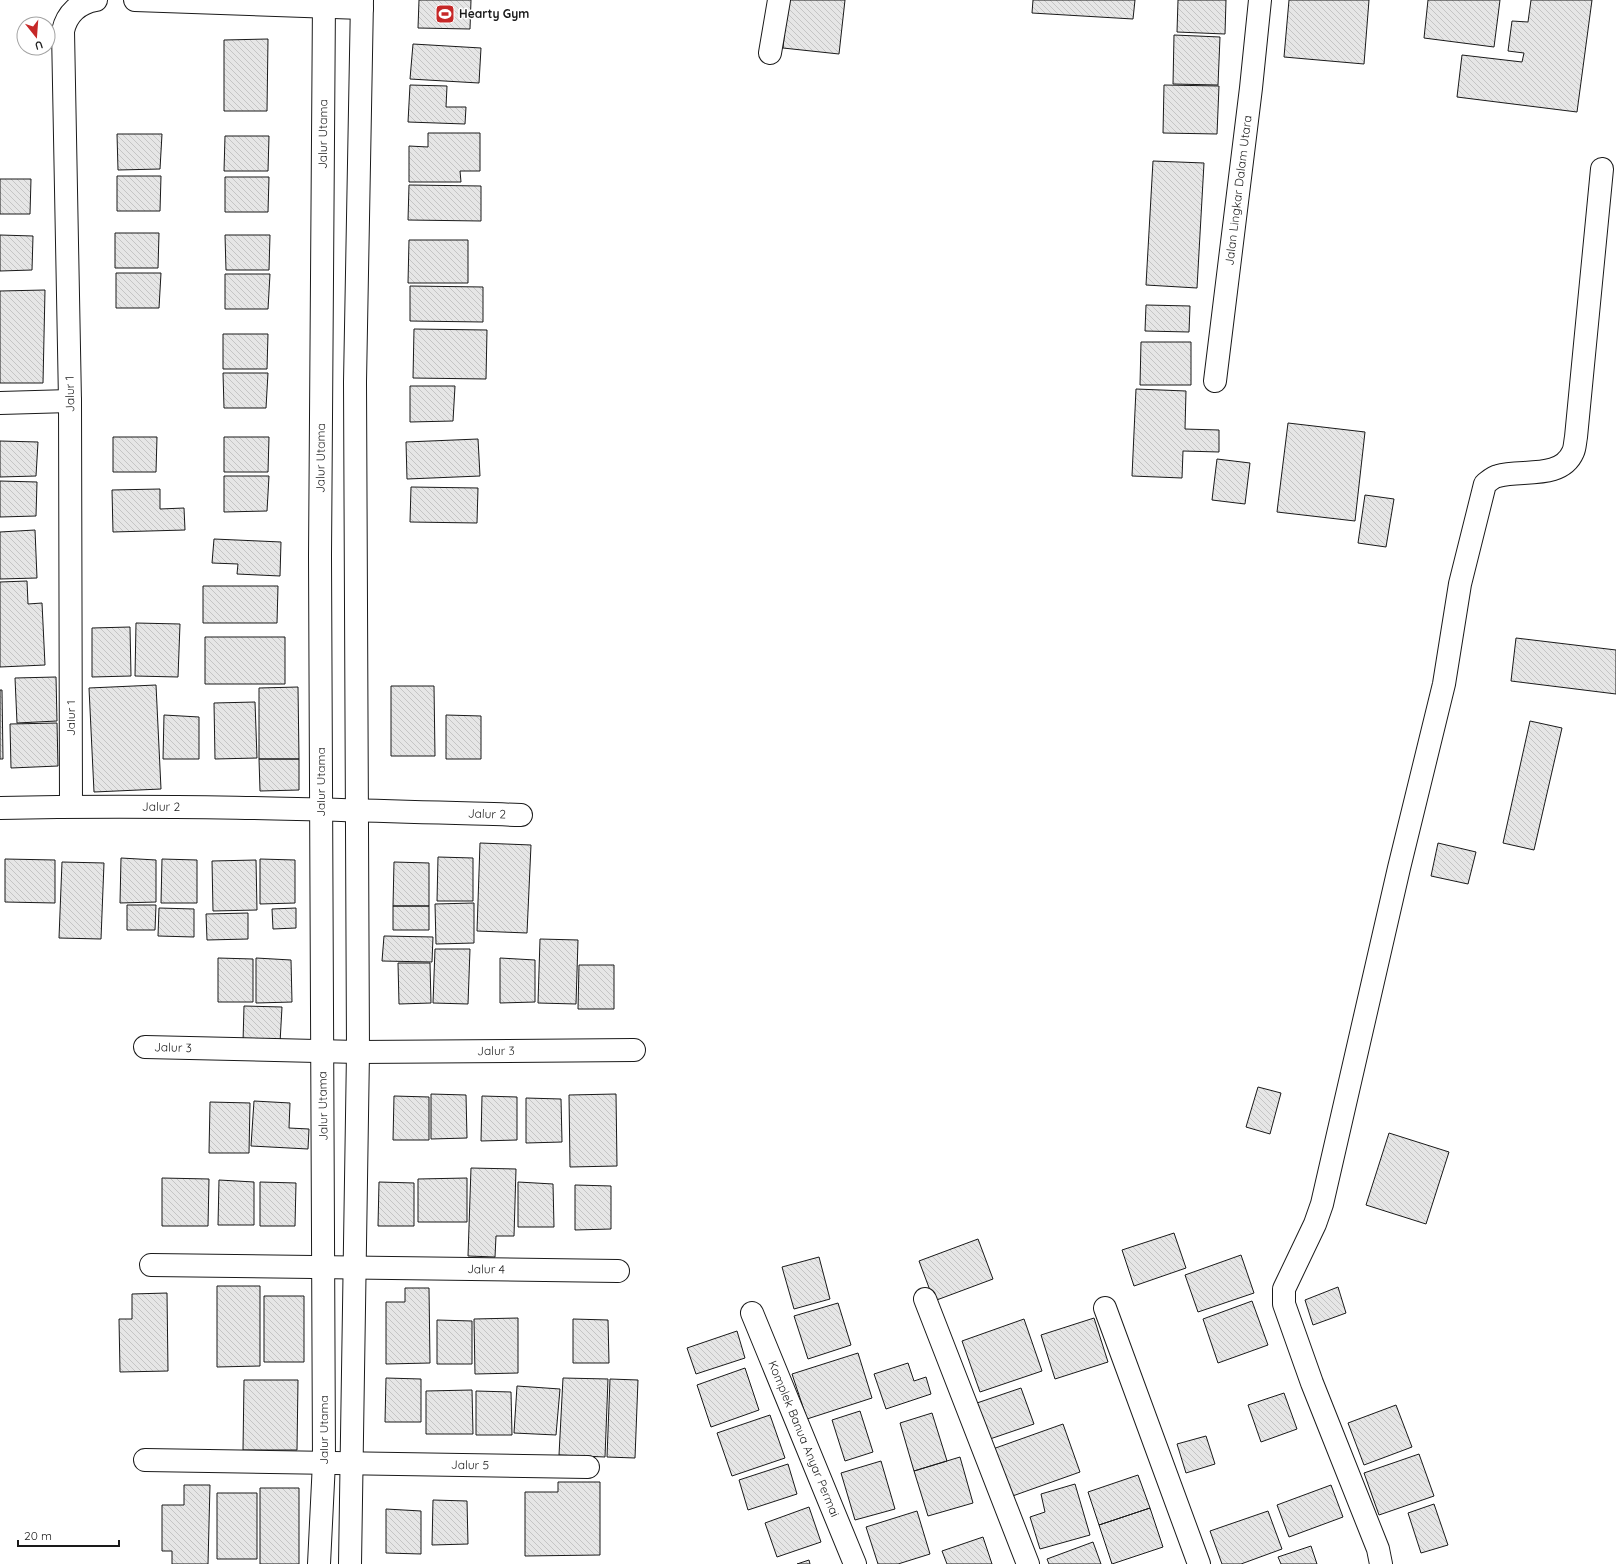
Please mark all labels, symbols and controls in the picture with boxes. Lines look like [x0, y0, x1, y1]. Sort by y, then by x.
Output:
sports icon: Hearty Gym [434, 3, 456, 25]
place label: Hearty Gym [459, 6, 529, 21]
north arrow [16, 16, 56, 56]
text: U [33, 38, 45, 53]
street label: Jalur Utama [315, 99, 330, 169]
street label: Jalan Lingkar Dalam Utara [1221, 114, 1255, 266]
street label: Jalur 1 [62, 376, 77, 412]
street label: Jalur Utama [312, 423, 328, 493]
street label: Jalur 1 [63, 700, 78, 736]
street label: Jalur Utama [313, 747, 328, 817]
street label: Jalur 2 [142, 799, 180, 814]
street label: Jalur 2 [468, 805, 507, 822]
street label: Jalur 3 [154, 1039, 192, 1055]
street label: Jalur 3 [477, 1043, 515, 1058]
street label: Jalur Utama [314, 1071, 331, 1141]
street label: Jalur 4 [467, 1261, 505, 1277]
street label: Komplek Banua Anyar Permai [765, 1358, 843, 1519]
street label: Jalur Utama [316, 1395, 331, 1465]
street label: Jalur 5 [451, 1457, 489, 1472]
scale bar [18, 1522, 119, 1548]
text: 20 m [24, 1528, 52, 1543]

